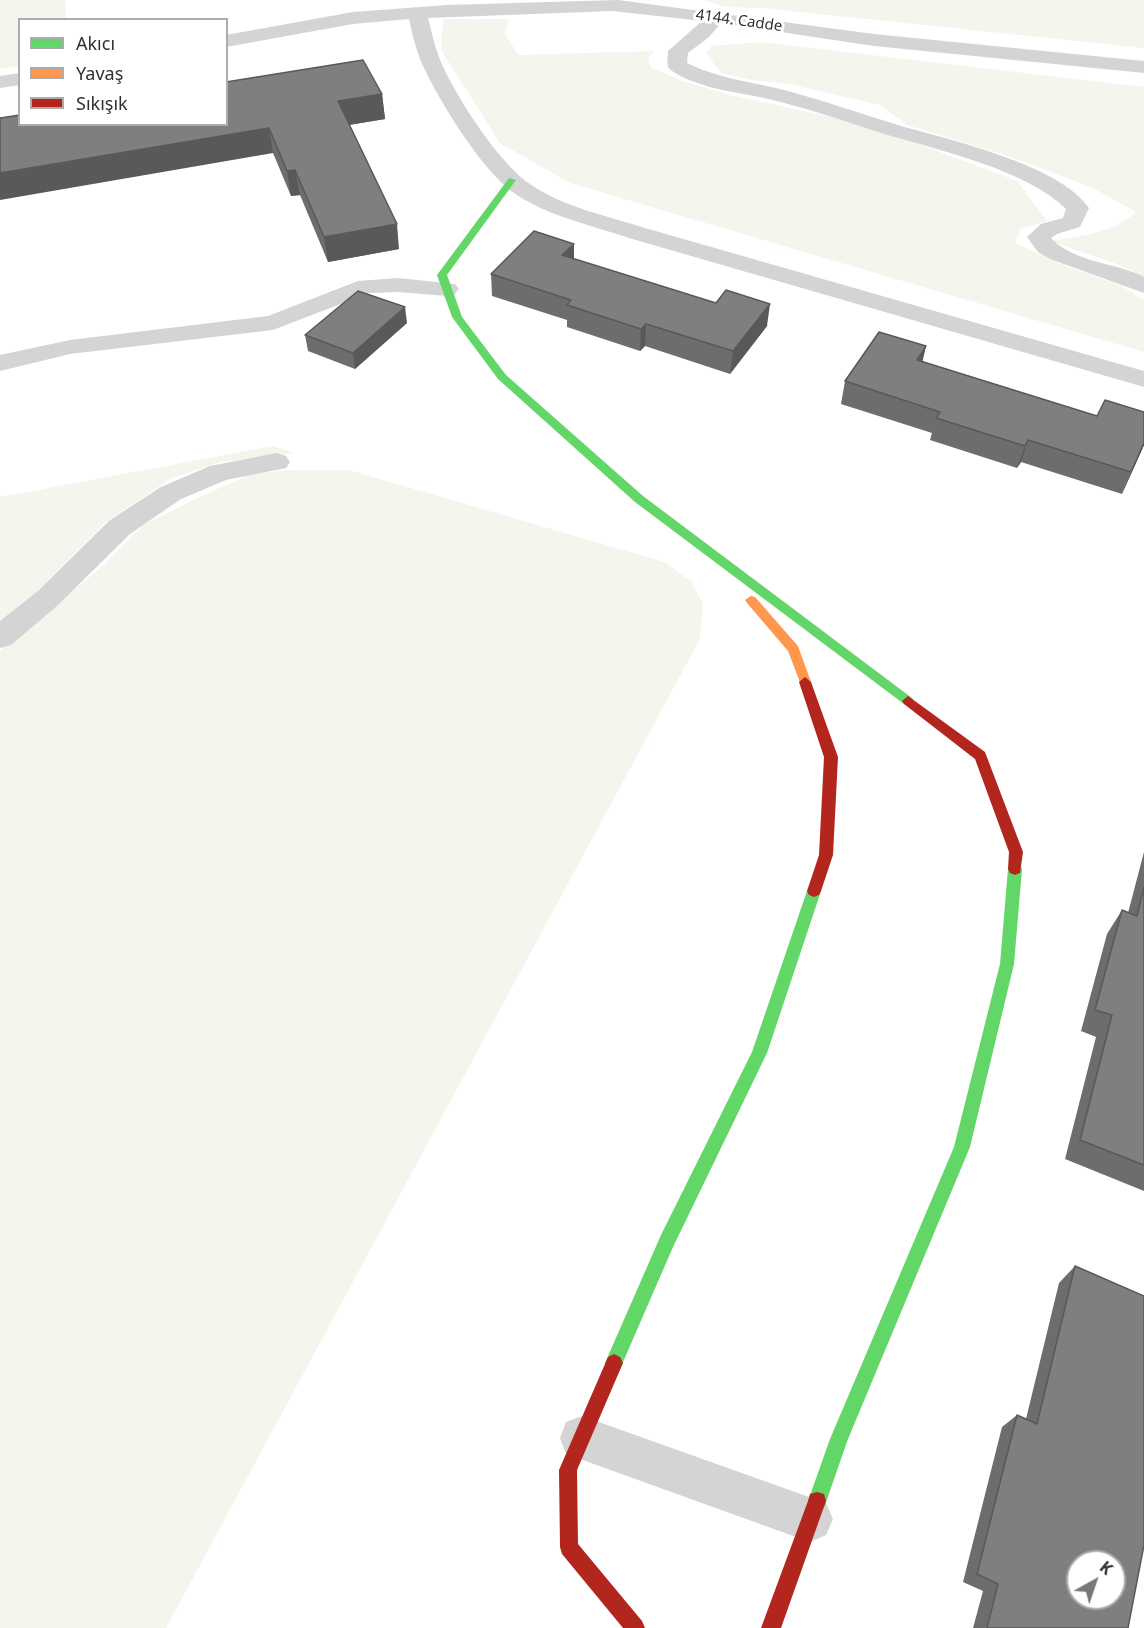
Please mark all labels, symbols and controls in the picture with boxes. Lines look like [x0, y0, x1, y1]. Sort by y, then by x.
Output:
street label: 4144. Cadde [695, 6, 783, 36]
legend [18, 18, 228, 126]
text: Akıcı [76, 31, 115, 55]
text: Yavaş [76, 61, 123, 85]
text: Sıkışık [76, 91, 128, 115]
north arrow [1066, 1550, 1126, 1610]
text: K [1095, 1556, 1117, 1580]

